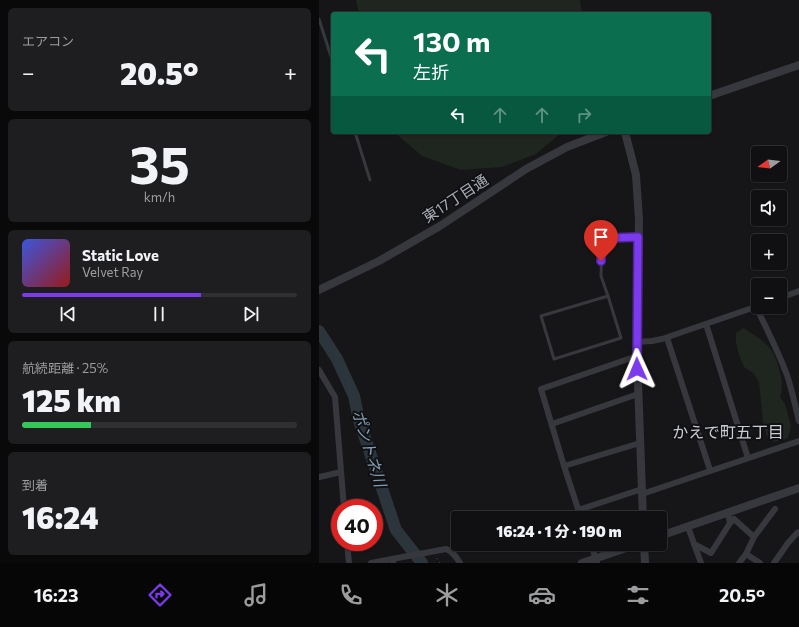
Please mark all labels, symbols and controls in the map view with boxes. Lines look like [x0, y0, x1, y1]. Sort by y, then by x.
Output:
text: 130 m [413, 24, 490, 58]
icon: left [347, 28, 399, 80]
text: エアコン [22, 33, 74, 49]
text: 20.5° [120, 54, 199, 91]
text: − [22, 59, 35, 86]
text: + [284, 59, 297, 86]
text: 左折 [413, 61, 449, 83]
icon: left [447, 104, 469, 126]
icon: ahead [489, 104, 511, 126]
icon: ahead [531, 104, 553, 126]
icon: right [573, 104, 595, 126]
text: 35 [129, 131, 190, 195]
north arrow [751, 146, 787, 182]
map controls [751, 146, 787, 314]
street label: 東17丁目通 [419, 170, 491, 226]
text: km/h [144, 189, 175, 205]
button: sound [751, 190, 787, 226]
pin [584, 220, 618, 261]
icon: arrive [590, 226, 612, 248]
button: + [751, 234, 787, 270]
text: Static Love [82, 246, 159, 264]
text: Velvet Ray [82, 264, 143, 280]
button: − [751, 278, 787, 314]
icon: previous [57, 303, 79, 325]
icon: pause [148, 303, 170, 325]
icon: next [240, 303, 262, 325]
position arrow [616, 348, 658, 390]
text: 航続距離 · 25% [22, 360, 108, 376]
text: 125 km [22, 381, 121, 418]
water label: ポントネ川 [349, 407, 391, 491]
district label: かえで町五丁目 [672, 422, 784, 441]
text: 到着 [22, 477, 48, 493]
text: 16:24 [22, 498, 99, 535]
speed limit sign: 40 [331, 499, 383, 551]
text: 16:24 · 1 分 · 190 m [496, 522, 622, 540]
icon: directions [146, 581, 174, 609]
icon: music [242, 581, 270, 609]
icon: phone [337, 581, 365, 609]
icon: climate [433, 581, 461, 609]
icon: car [528, 581, 556, 609]
icon: filters [624, 581, 652, 609]
text: 16:23 [34, 584, 79, 606]
text: 20.5° [719, 584, 765, 606]

